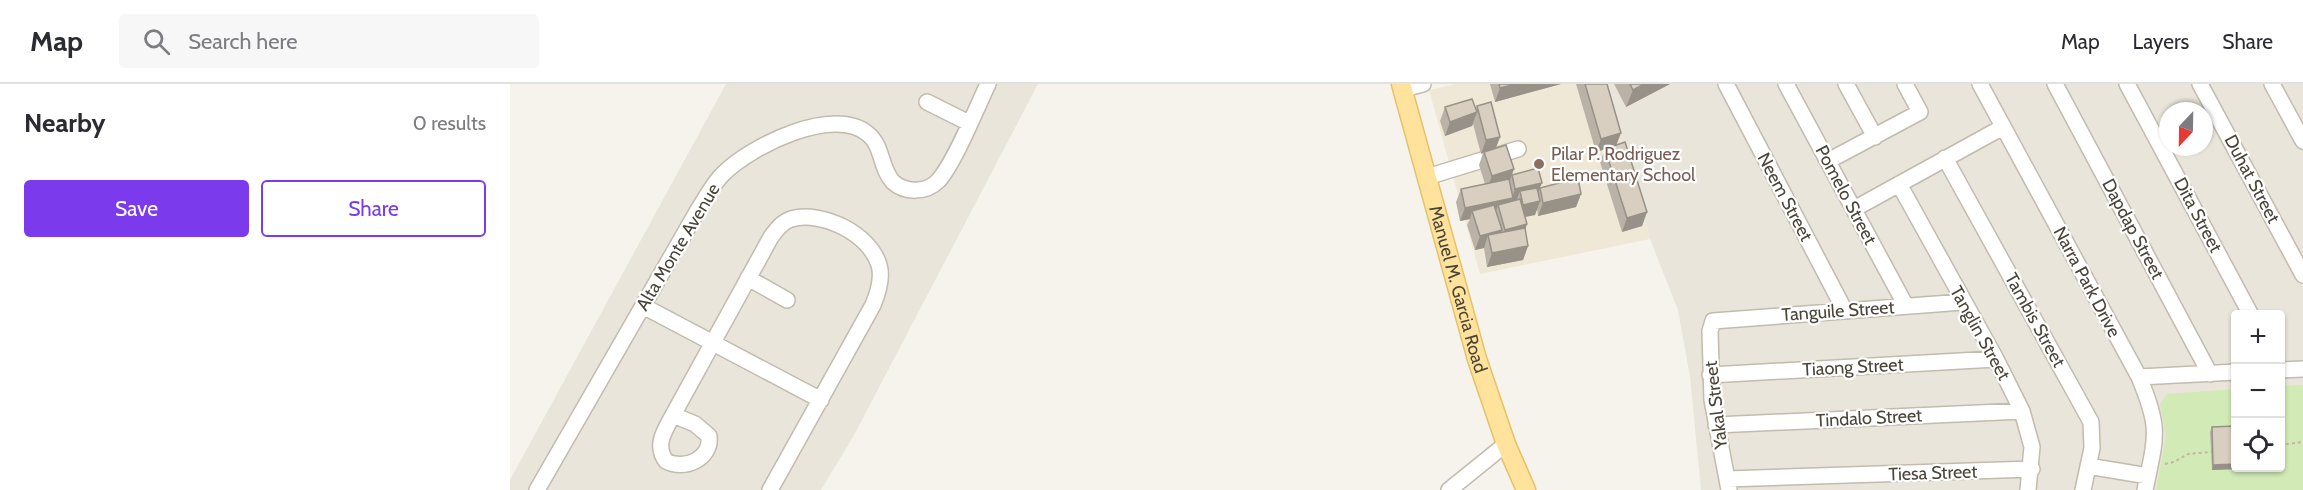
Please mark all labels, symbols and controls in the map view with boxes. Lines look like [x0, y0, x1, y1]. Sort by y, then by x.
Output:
search box [119, 14, 539, 68]
text: Map [30, 24, 83, 58]
icon: search [140, 25, 173, 58]
text: Search here [188, 28, 297, 55]
text: Map [2061, 29, 2100, 54]
text: Layers [2133, 29, 2189, 54]
text: Share [2222, 29, 2273, 54]
north arrow [2159, 102, 2213, 156]
text: Nearby [24, 107, 105, 139]
text: 0 results [413, 111, 486, 135]
street label: Duhat Street [2220, 131, 2284, 227]
street label: Pomelo Street [1811, 142, 1881, 248]
place label: Pilar P. Rodriguez Elementary School [1551, 143, 1696, 186]
street label: Neem Street [1753, 149, 1817, 245]
marker: Pilar P. Rodriguez Elementary School [1532, 157, 1546, 171]
street label: Dita Street [2169, 174, 2227, 256]
street label: Dapdap Street [2097, 175, 2169, 283]
street label: Alta Monte Avenue [631, 179, 725, 315]
button: Save [24, 180, 249, 237]
button: Share [261, 180, 486, 237]
street label: Manuel M. Garcia Road [1424, 203, 1492, 376]
street label: Narra Park Drive [2049, 223, 2125, 341]
street label: Tambis Street [2000, 269, 2070, 371]
street label: Tanglin Street [1945, 282, 2015, 384]
street label: Tanguile Street [1781, 296, 1895, 326]
map controls [2231, 310, 2285, 472]
button: + [2231, 310, 2285, 364]
street label: Tiaong Street [1802, 353, 1904, 381]
street label: Yakal Street [1700, 360, 1732, 451]
button: − [2231, 364, 2285, 418]
street label: Tindalo Street [1815, 404, 1923, 432]
button: locate [2231, 418, 2285, 472]
street label: Tiesa Street [1888, 460, 1978, 486]

